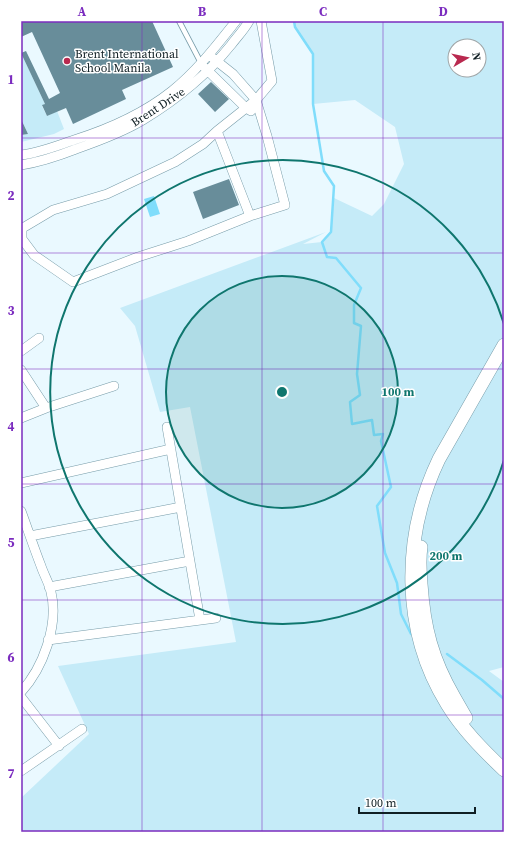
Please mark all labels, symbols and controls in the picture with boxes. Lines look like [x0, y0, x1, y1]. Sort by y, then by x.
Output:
text: A [78, 3, 87, 20]
text: B [198, 3, 207, 20]
text: C [319, 3, 327, 20]
text: D [438, 3, 448, 20]
north arrow [447, 38, 487, 78]
place label: Brent International School Manila [75, 46, 179, 76]
text: N [468, 51, 484, 62]
marker: Brent International School Manila [62, 56, 72, 66]
text: 1 [7, 71, 15, 88]
street label: Brent Drive [128, 84, 188, 130]
text: 2 [7, 187, 15, 204]
text: 3 [7, 302, 15, 319]
text: 100 m [382, 384, 415, 400]
centre of rings [275, 385, 289, 399]
text: 4 [7, 418, 15, 435]
text: 5 [7, 534, 15, 551]
text: 200 m [430, 548, 463, 564]
text: 6 [7, 649, 15, 666]
text: 7 [7, 765, 15, 782]
scale bar [359, 789, 475, 815]
text: 100 m [365, 795, 397, 811]

